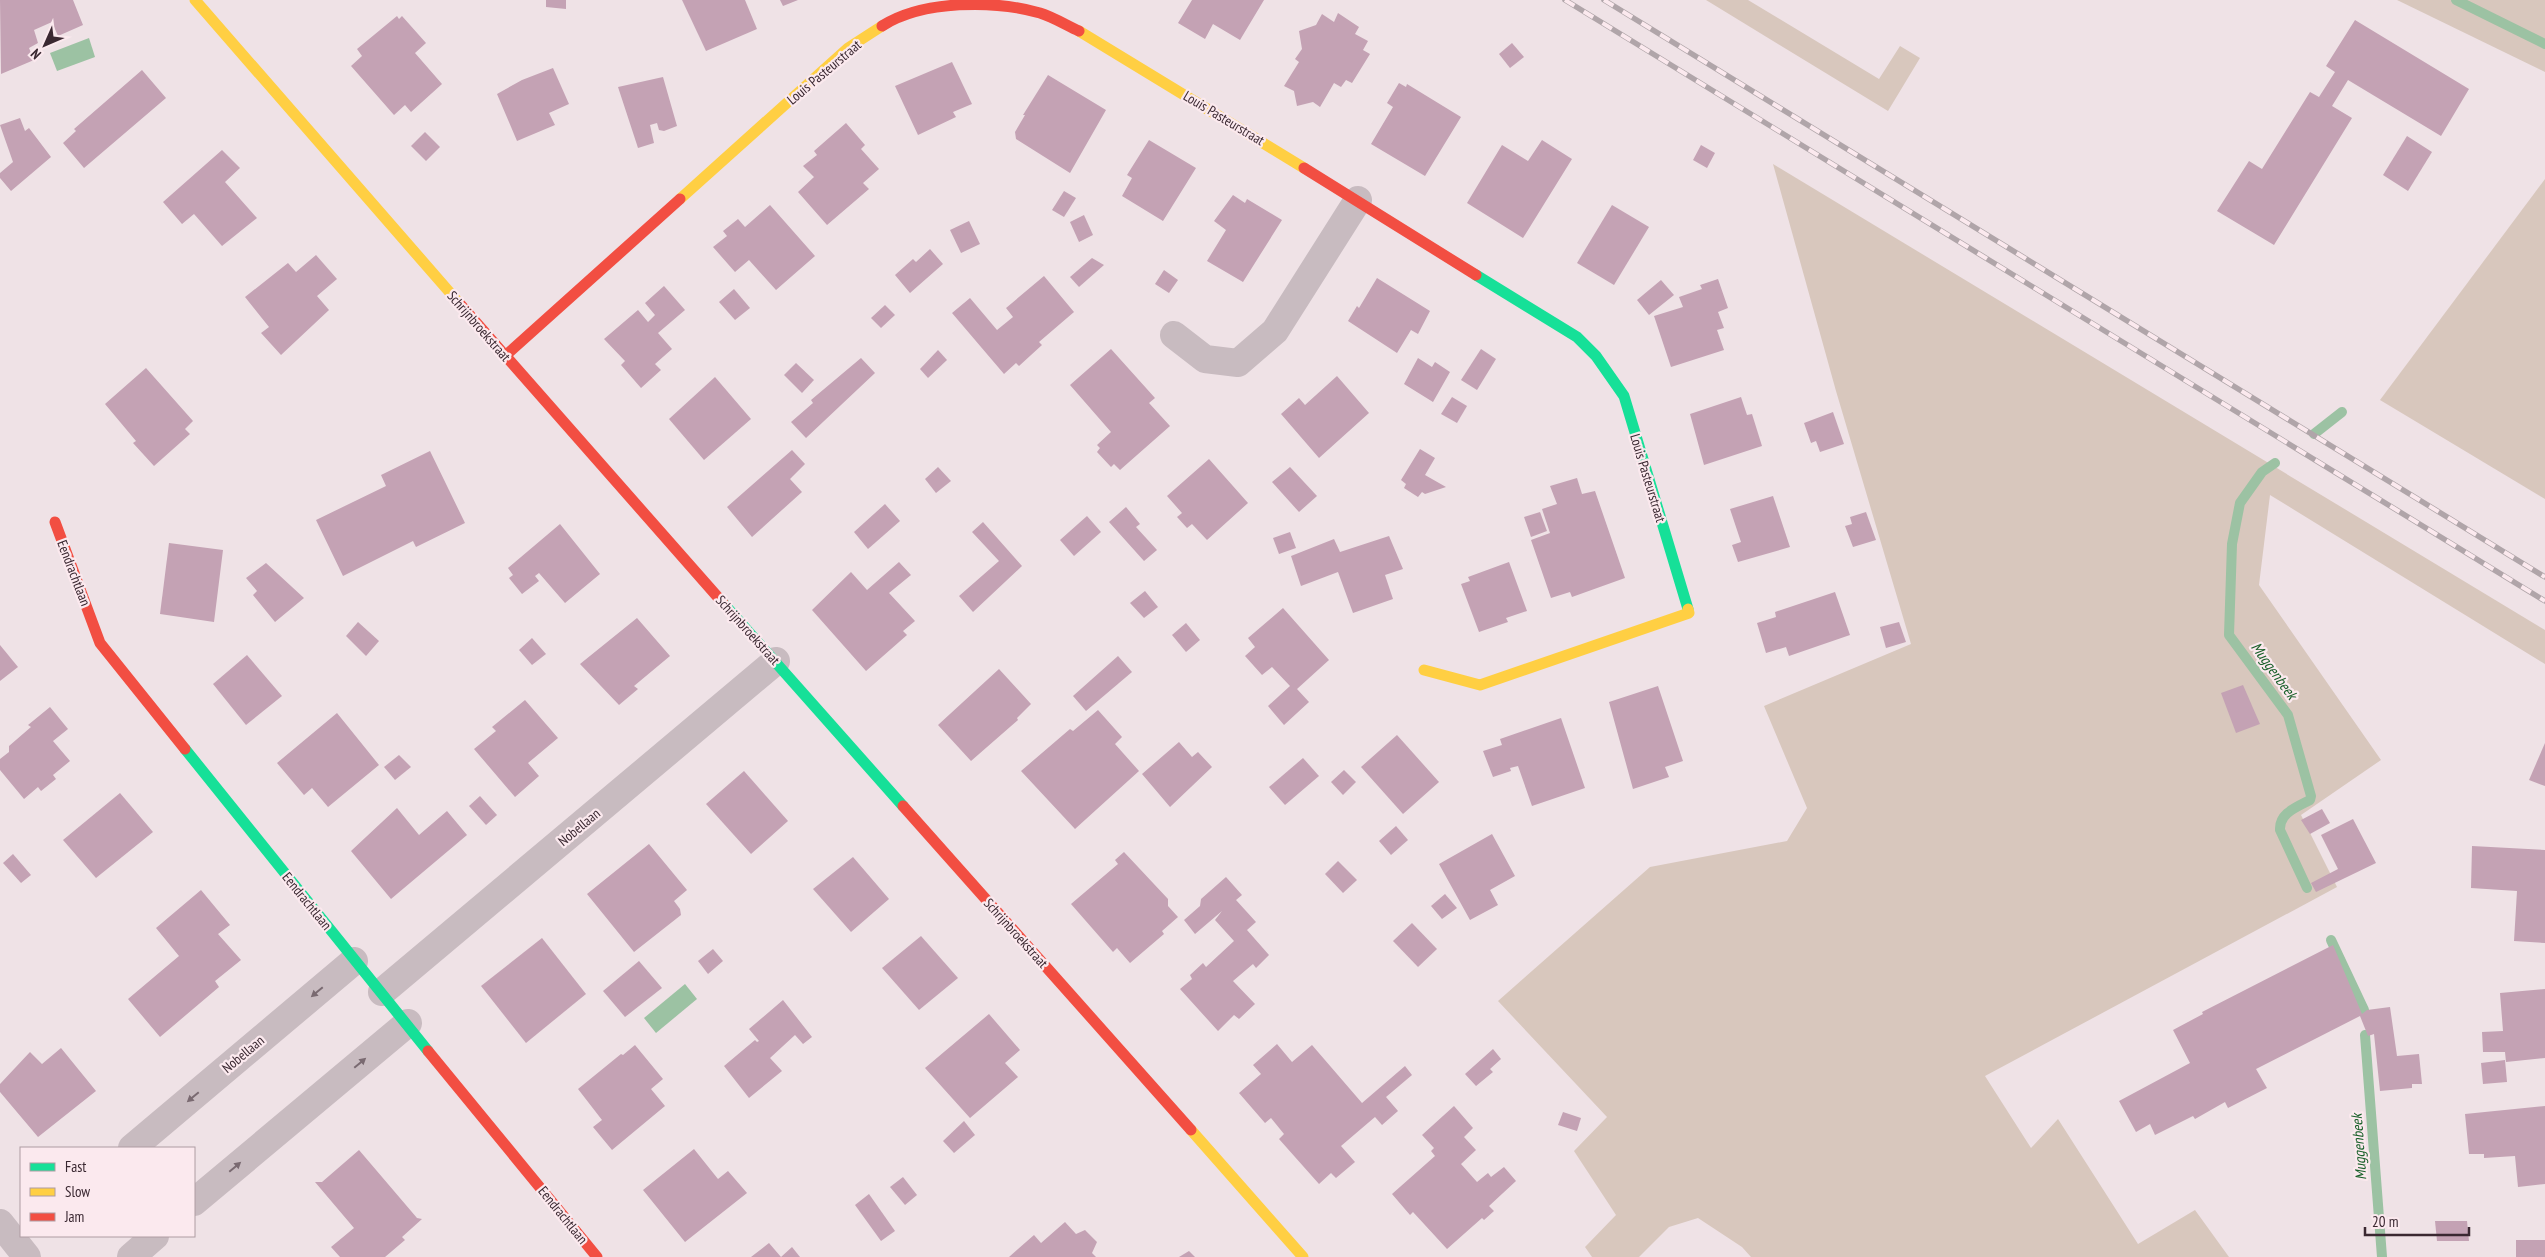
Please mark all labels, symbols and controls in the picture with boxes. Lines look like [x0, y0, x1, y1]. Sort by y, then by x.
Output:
north arrow [20, 20, 70, 70]
street label: Louis Pasteurstraat [783, 36, 865, 108]
text: N [27, 45, 45, 63]
street label: Louis Pasteurstraat [1180, 87, 1268, 149]
street label: Schrijnbroekstraat [443, 287, 515, 365]
street label: Louis Pasteurstraat [1626, 432, 1670, 524]
street label: Eendrachtlaan [53, 538, 95, 608]
street label: Schrijnbroekstraat [712, 591, 784, 669]
water label: Muggenbeek [2247, 638, 2303, 705]
street label: Nobellaan [554, 804, 604, 850]
street label: Eendrachtlaan [278, 869, 336, 933]
street label: Schrijnbroekstraat [980, 894, 1052, 972]
one-way arrow [311, 986, 323, 997]
street label: Nobellaan [218, 1031, 268, 1077]
one-way arrow [354, 1058, 366, 1069]
one-way arrow [187, 1091, 199, 1103]
water label: Muggenbeek [2347, 1111, 2370, 1181]
legend [20, 1147, 195, 1237]
text: Fast [65, 1157, 86, 1176]
one-way arrow [229, 1162, 242, 1173]
text: Slow [65, 1182, 90, 1201]
street label: Eendrachtlaan [534, 1183, 592, 1247]
scale bar [2365, 1204, 2469, 1236]
text: Jam [64, 1207, 84, 1226]
text: 20 m [2372, 1212, 2398, 1231]

